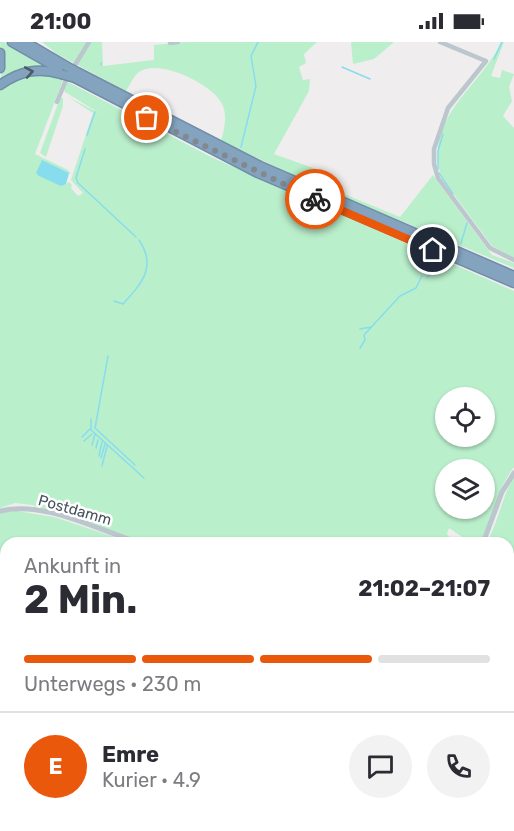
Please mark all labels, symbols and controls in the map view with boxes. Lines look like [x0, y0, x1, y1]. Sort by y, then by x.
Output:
text: 21:00 [30, 8, 92, 35]
one-way arrow [24, 66, 34, 79]
pin [121, 92, 172, 143]
icon: bag [130, 101, 163, 134]
courier [285, 169, 345, 229]
icon: bike [299, 183, 332, 216]
pin [407, 224, 458, 275]
icon: home [416, 233, 449, 266]
map controls [435, 387, 495, 519]
button: locate [435, 387, 495, 447]
button: layers [435, 459, 495, 519]
street label: Postdamm [36, 491, 114, 529]
text: Ankunft in [24, 554, 121, 578]
text: 21:02–21:07 [358, 575, 490, 602]
text: 2 Min. [24, 577, 137, 623]
text: Unterwegs · 230 m [24, 672, 201, 696]
button: chat [349, 735, 412, 798]
button: phone [427, 735, 490, 798]
text: Emre [102, 741, 159, 768]
text: E [48, 753, 63, 780]
text: Kurier · 4.9 [102, 768, 201, 792]

